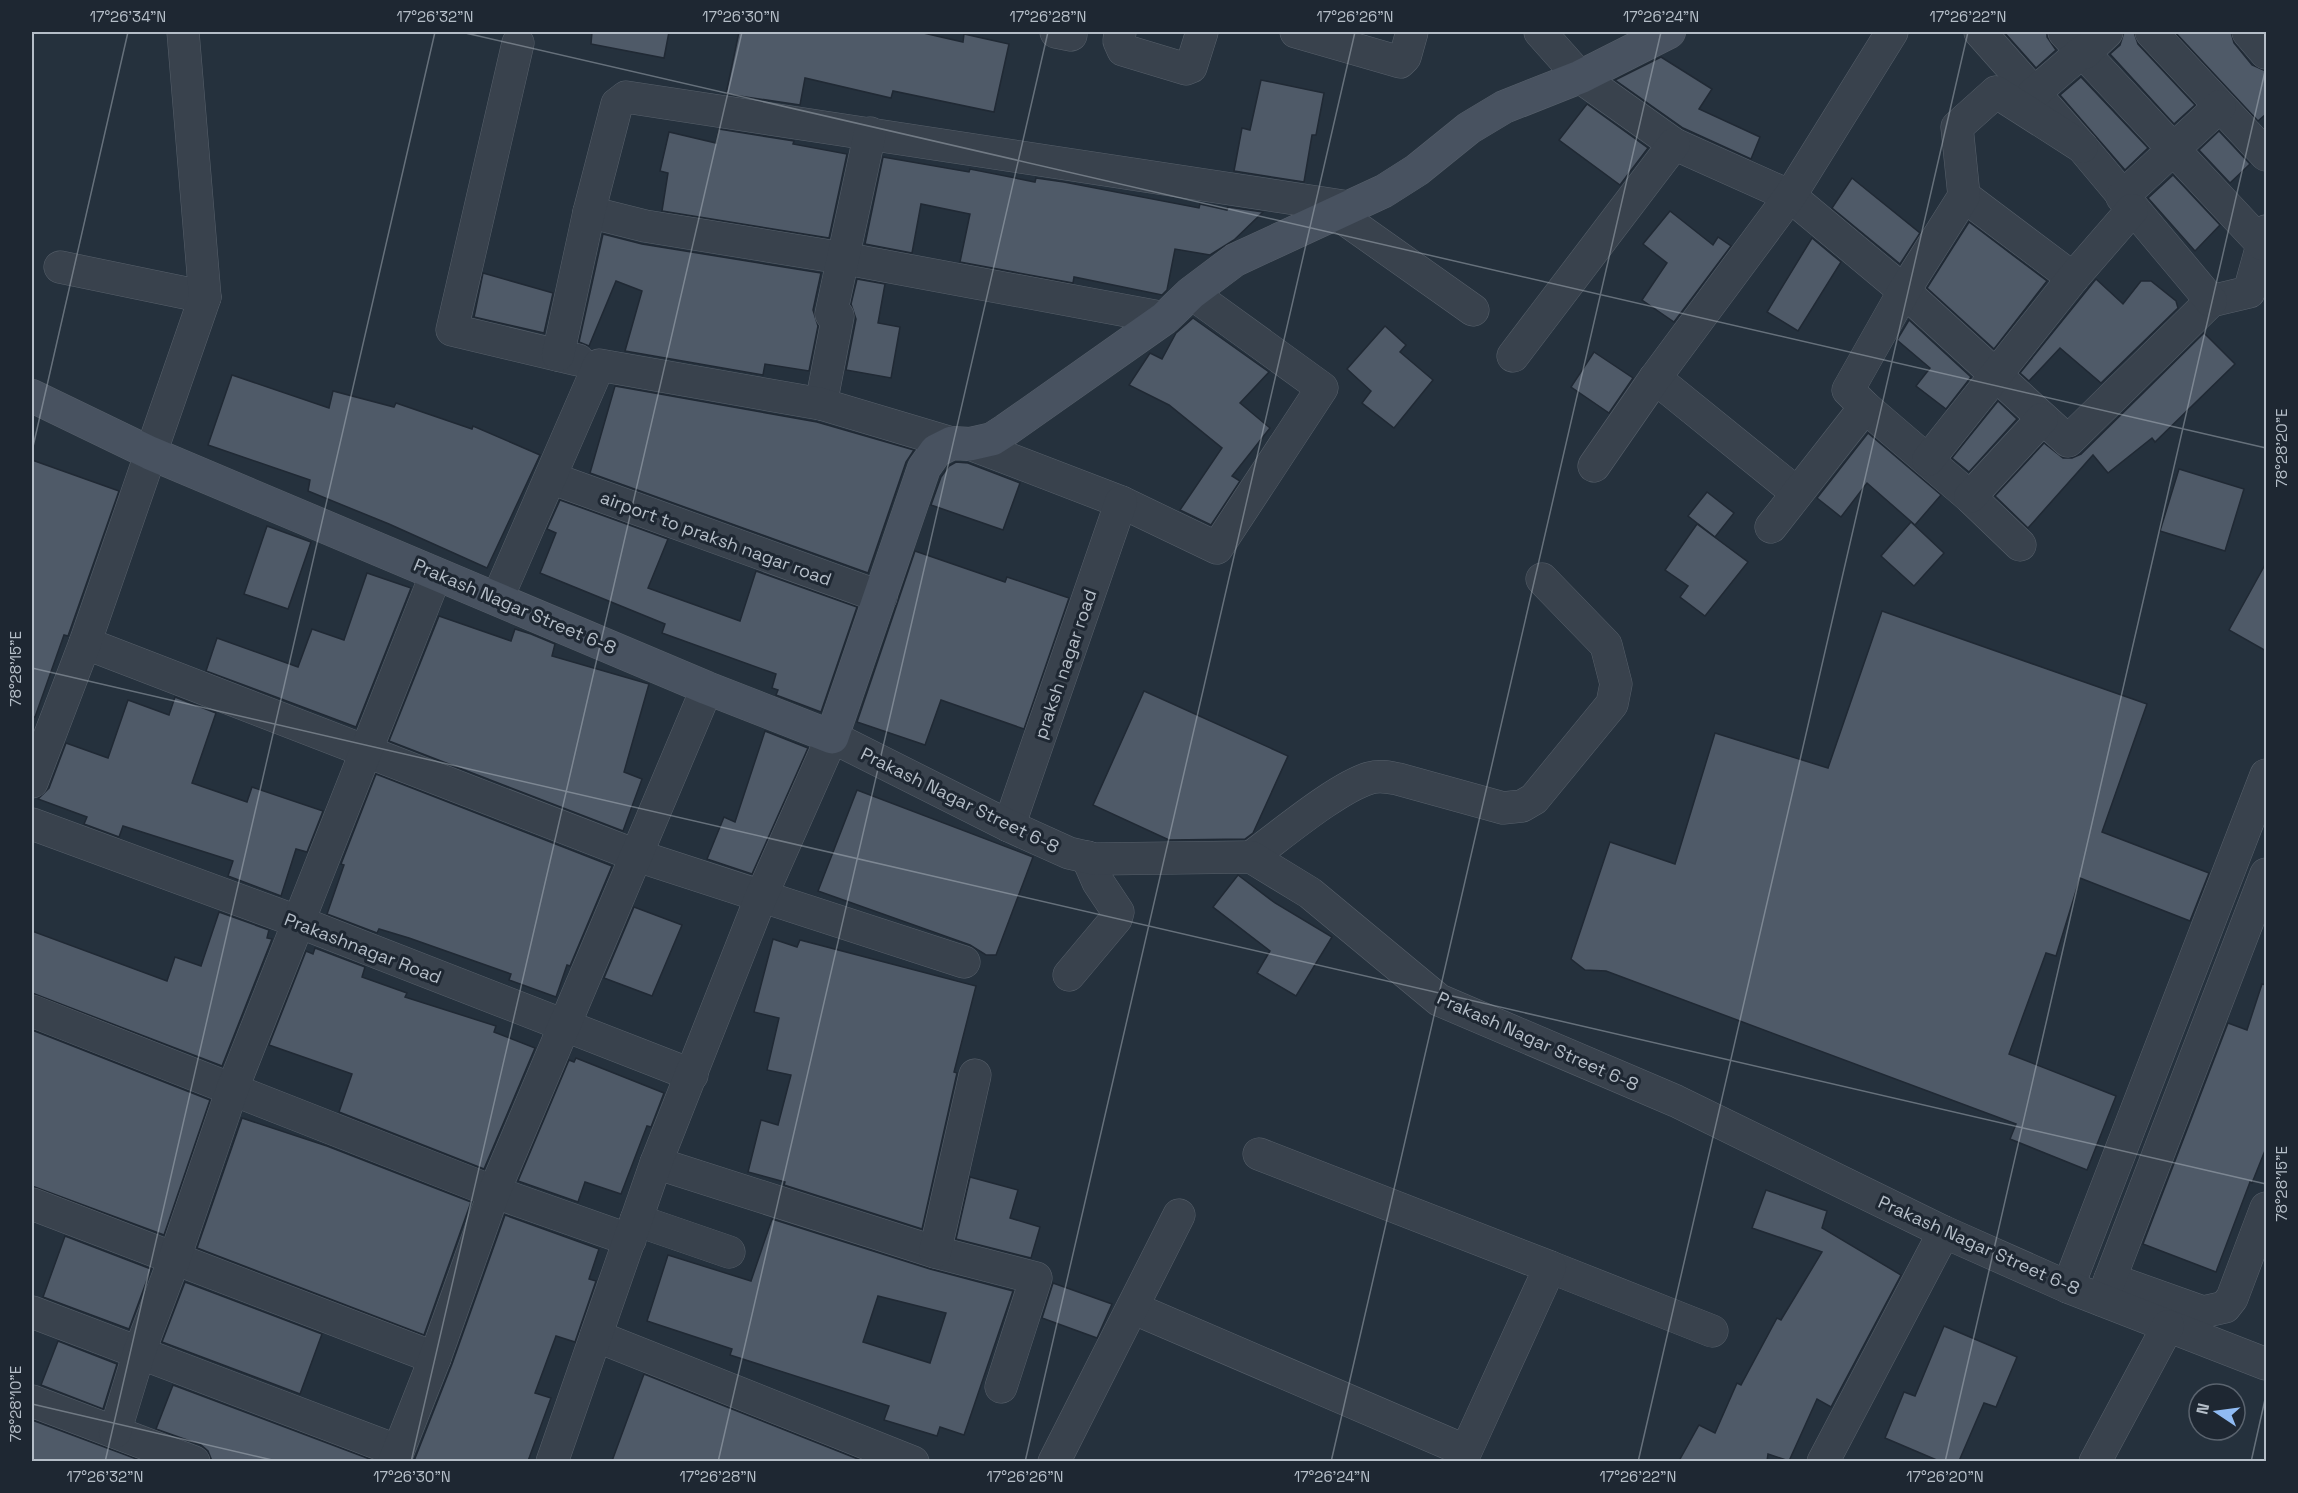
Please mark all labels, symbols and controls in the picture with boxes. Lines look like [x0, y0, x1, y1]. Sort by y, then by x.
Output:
text: 17°26'34"N [90, 7, 166, 26]
text: 17°26'32"N [397, 7, 473, 26]
text: 17°26'30"N [702, 7, 780, 26]
text: 17°26'28"N [1009, 7, 1087, 26]
text: 17°26'26"N [1317, 7, 1394, 26]
text: 17°26'24"N [1623, 7, 1699, 26]
text: 17°26'22"N [1930, 7, 2006, 26]
text: 78°28'20"E [2272, 408, 2291, 488]
street label: airport to praksh nagar road [597, 485, 835, 591]
street label: Prakash Nagar Street 6-8 [410, 553, 620, 659]
street label: praksh nagar road [1029, 586, 1101, 742]
text: 78°28'15"E [6, 631, 25, 707]
street label: Prakash Nagar Street 6-8 [857, 742, 1063, 858]
street label: Prakashnagar Road [281, 907, 445, 989]
street label: Prakash Nagar Street 6-8 [1434, 986, 1642, 1096]
text: 78°28'15"E [2272, 1146, 2291, 1222]
street label: Prakash Nagar Street 6-8 [1875, 1190, 2083, 1300]
text: 78°28'10"E [6, 1366, 25, 1442]
north arrow [2187, 1382, 2247, 1442]
text: N [2191, 1401, 2214, 1416]
text: 17°26'32"N [67, 1467, 143, 1486]
text: 17°26'30"N [373, 1467, 451, 1486]
text: 17°26'28"N [679, 1467, 757, 1486]
text: 17°26'26"N [987, 1467, 1064, 1486]
text: 17°26'24"N [1294, 1467, 1370, 1486]
text: 17°26'22"N [1600, 1467, 1676, 1486]
text: 17°26'20"N [1906, 1467, 1984, 1486]

